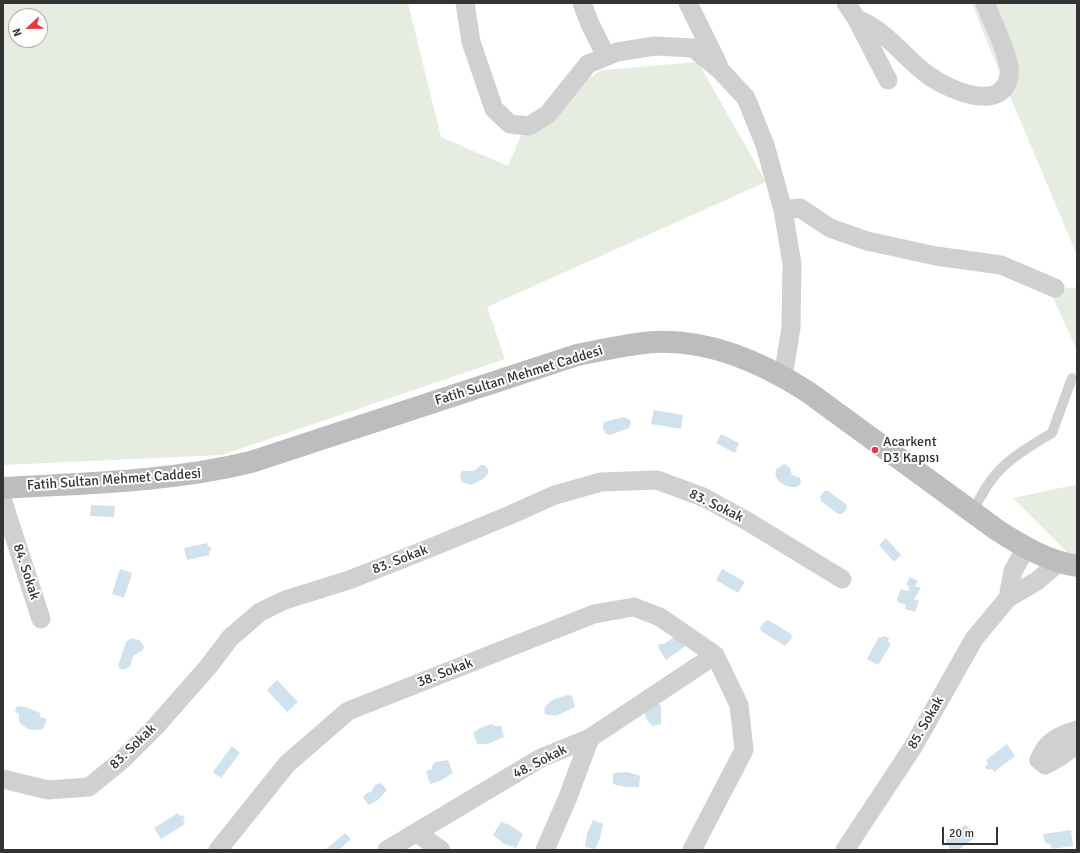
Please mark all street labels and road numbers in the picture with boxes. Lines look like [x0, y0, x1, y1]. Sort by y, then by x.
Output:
street label: Fatih Sultan Mehmet Caddesi [433, 342, 605, 410]
street label: Fatih Sultan Mehmet Caddesi [26, 466, 202, 494]
street label: 83. Sokak [686, 486, 746, 526]
street label: 84. Sokak [9, 542, 43, 602]
street label: 83. Sokak [370, 542, 430, 578]
street label: 38. Sokak [415, 655, 475, 691]
street label: 85. Sokak [904, 694, 948, 752]
street label: 83. Sokak [106, 721, 160, 773]
street label: 48. Sokak [510, 741, 570, 783]

